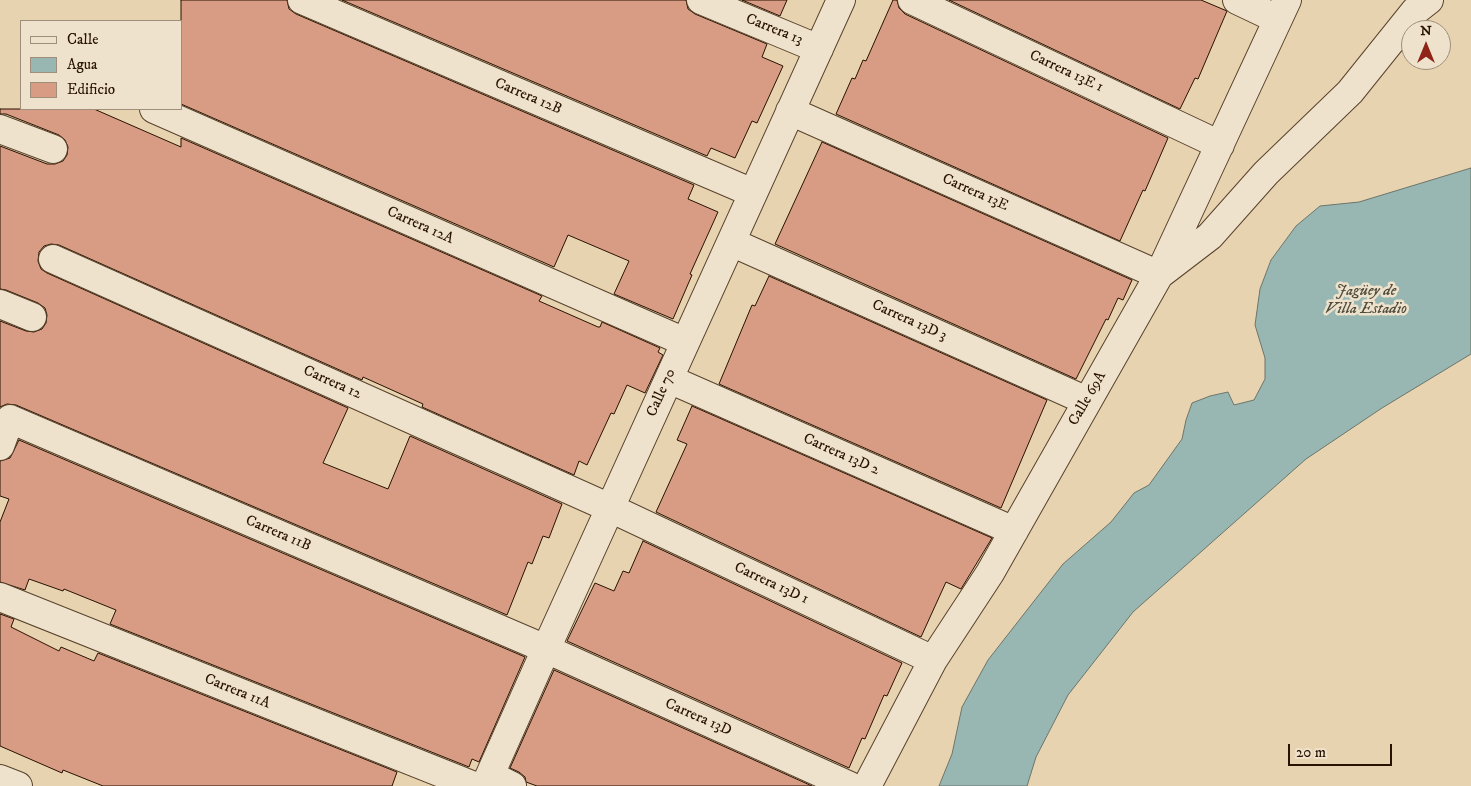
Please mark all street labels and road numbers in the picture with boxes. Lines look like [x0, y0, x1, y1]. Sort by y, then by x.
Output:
street label: Carrera 13 [743, 10, 805, 50]
street label: Carrera 13E 1 [1026, 47, 1106, 97]
street label: Carrera 12B [492, 75, 564, 119]
street label: Carrera 13E [939, 170, 1011, 216]
street label: Carrera 12A [384, 203, 456, 249]
street label: Carrera 13D 3 [869, 297, 949, 345]
street label: Carrera 12 [300, 362, 364, 404]
street label: Calle 70 [643, 366, 681, 420]
street label: Calle 69A [1065, 369, 1111, 429]
street label: Carrera 13D 2 [800, 430, 882, 480]
street label: Carrera 11B [243, 512, 313, 556]
street label: Carrera 13D 1 [731, 559, 811, 609]
street label: Carrera 11A [201, 671, 273, 713]
street label: Carrera 13D [662, 695, 734, 741]

